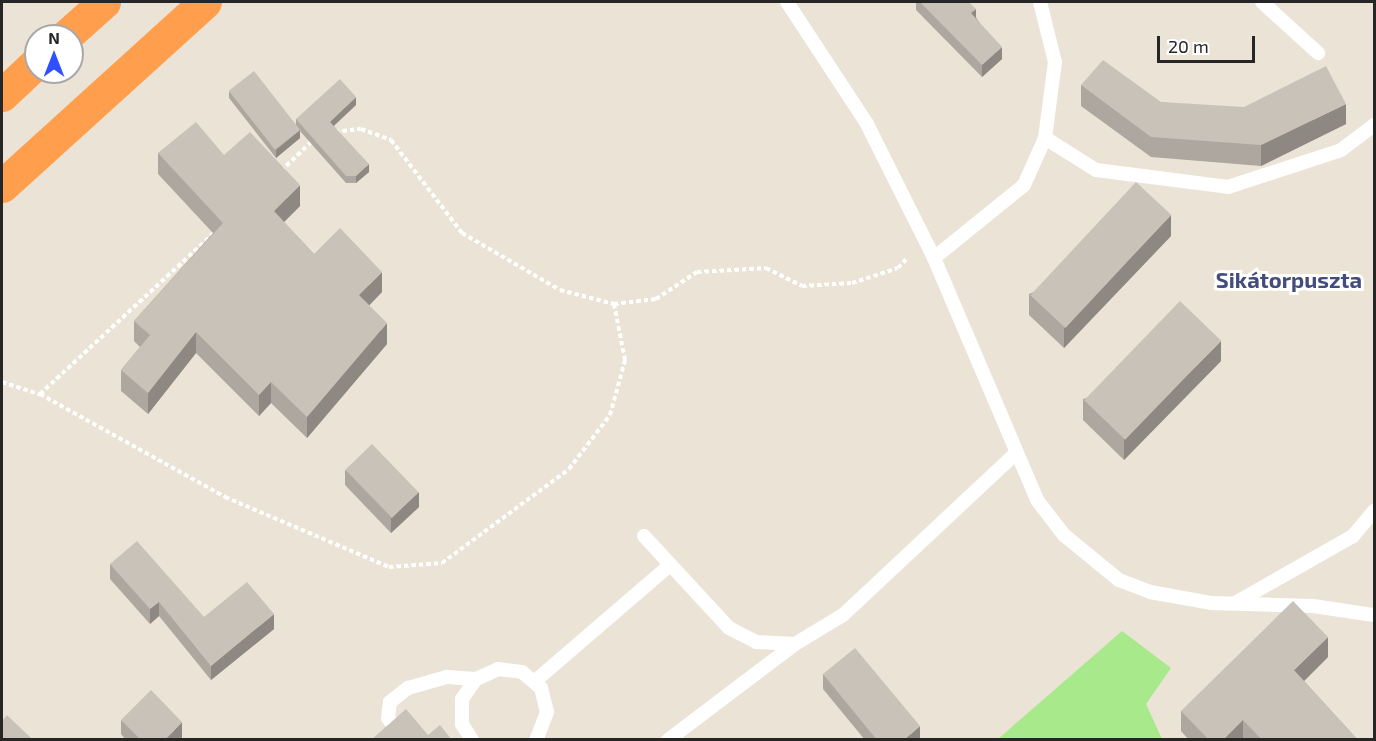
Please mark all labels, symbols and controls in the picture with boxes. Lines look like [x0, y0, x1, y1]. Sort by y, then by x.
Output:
north arrow [24, 24, 84, 84]
scale bar [1160, 24, 1258, 62]
text: N [48, 28, 60, 47]
text: 20 m [1168, 35, 1209, 57]
district label: Sikátorpuszta [1216, 267, 1362, 293]

